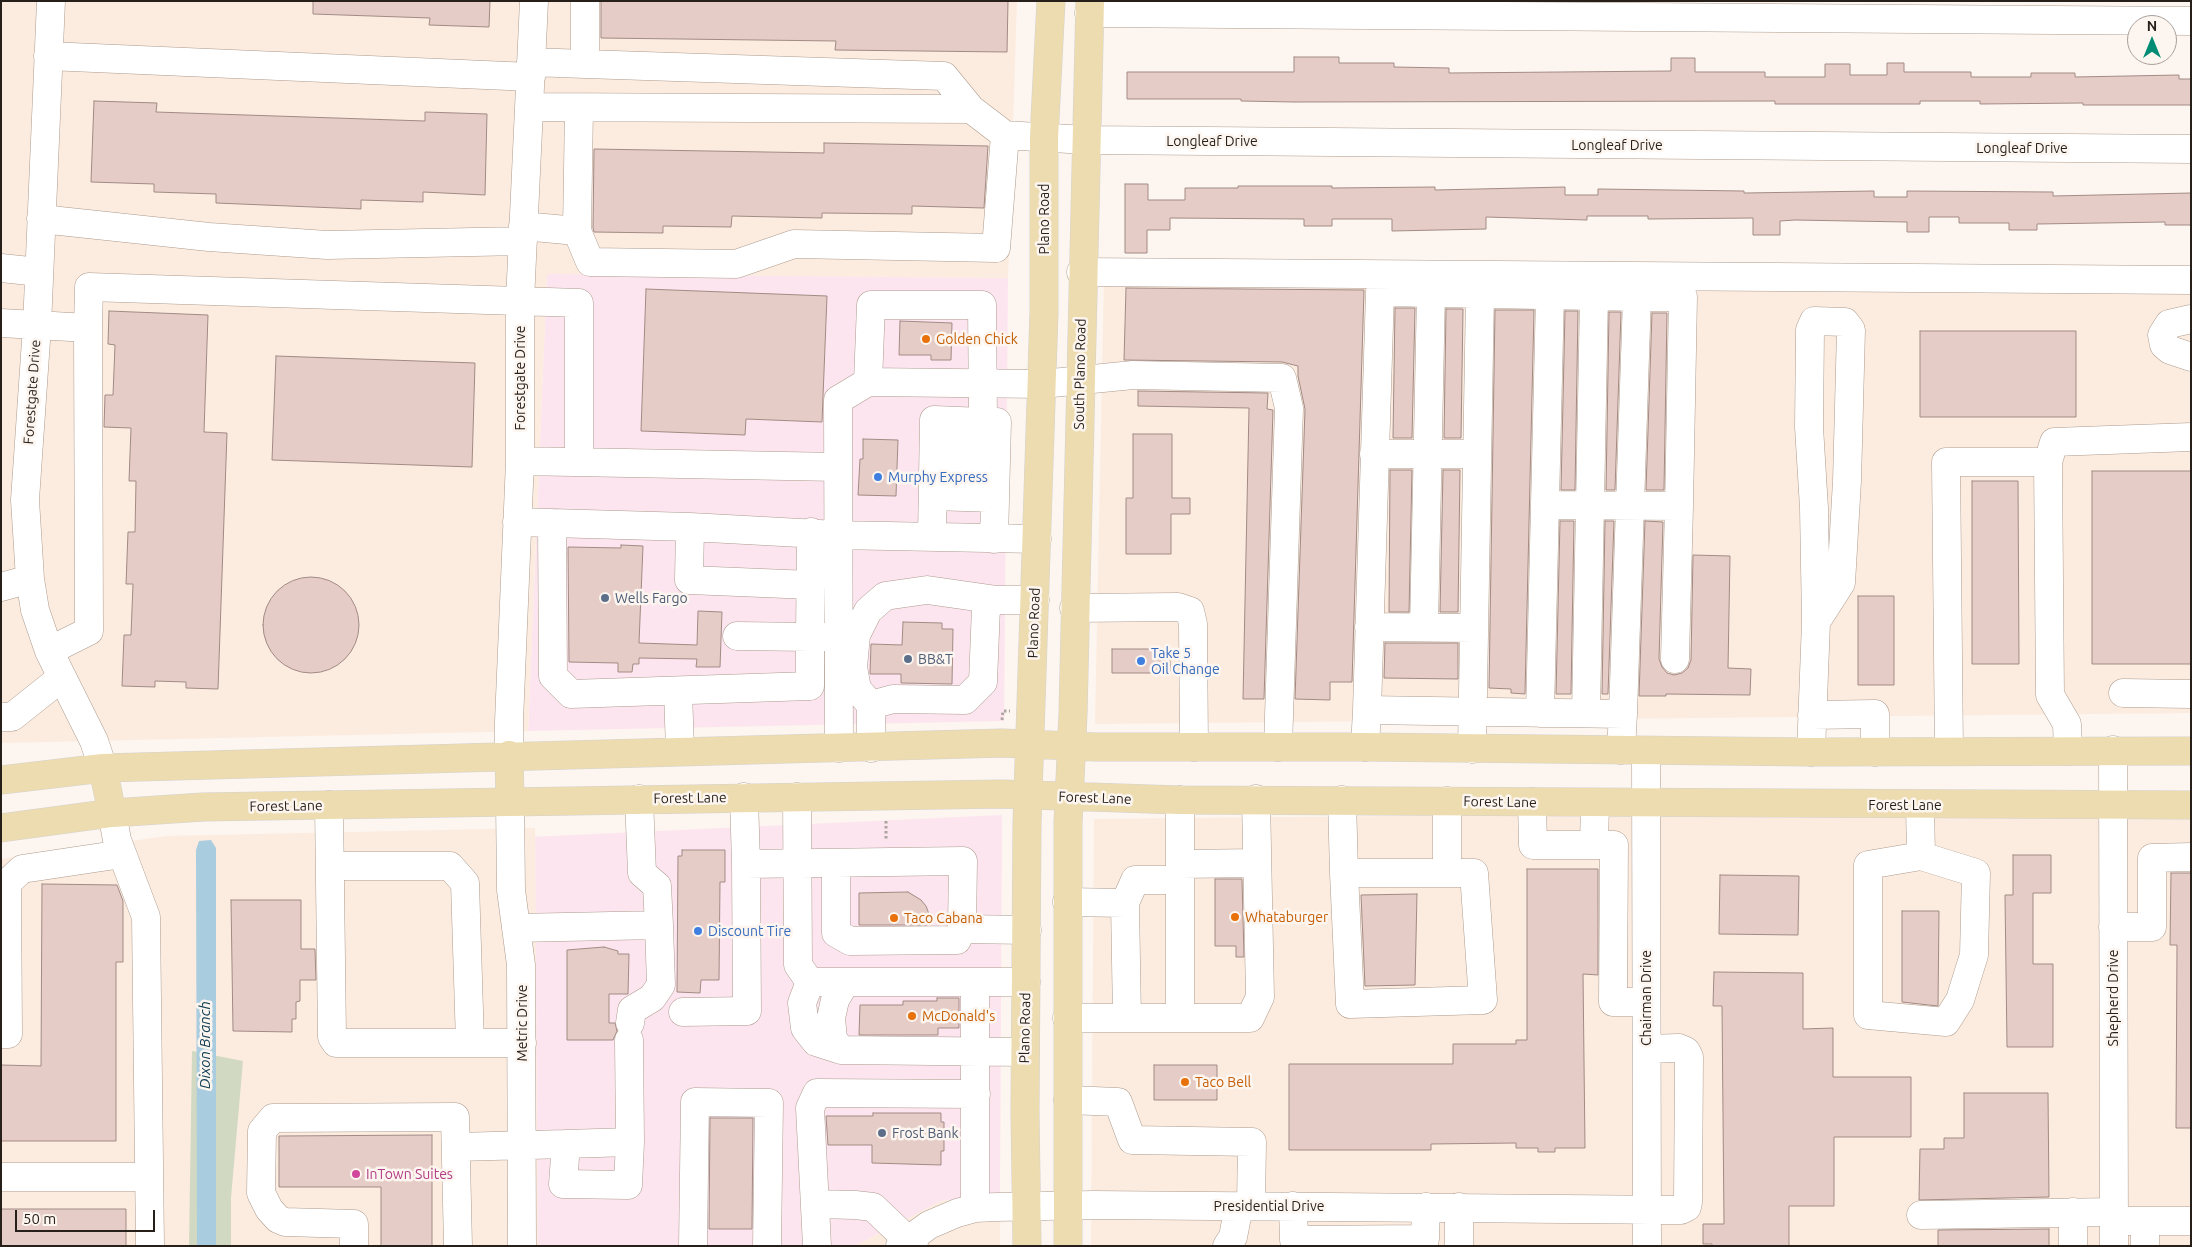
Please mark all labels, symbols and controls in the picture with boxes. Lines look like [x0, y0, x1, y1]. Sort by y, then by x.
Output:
north arrow [2127, 15, 2177, 65]
text: N [2147, 18, 2157, 34]
street label: Longleaf Drive [1166, 133, 1258, 149]
street label: Longleaf Drive [1571, 137, 1663, 153]
street label: Longleaf Drive [1976, 140, 2068, 156]
street label: Plano Road [1036, 184, 1052, 254]
street label: South Plano Road [1071, 318, 1089, 430]
street label: Forestgate Drive [512, 326, 528, 430]
place label: Golden Chick [936, 331, 1018, 347]
marker: Golden Chick [920, 333, 932, 345]
street label: Forestgate Drive [20, 339, 44, 445]
place label: Murphy Express [888, 469, 988, 485]
marker: Murphy Express [872, 471, 884, 483]
street label: Plano Road [1024, 587, 1044, 659]
place label: Wells Fargo [615, 590, 688, 606]
marker: Wells Fargo [599, 592, 611, 604]
place label: Take 5 Oil Change [1151, 645, 1220, 678]
place label: BB&T [918, 651, 953, 667]
marker: BB&T [902, 653, 914, 665]
marker: Take 5 Oil Change [1135, 655, 1147, 667]
street label: Forest Lane [1058, 788, 1132, 808]
street label: Forest Lane [653, 789, 727, 807]
street label: Forest Lane [1463, 793, 1537, 811]
street label: Forest Lane [249, 797, 323, 815]
street label: Forest Lane [1868, 797, 1942, 813]
place label: Whataburger [1245, 909, 1328, 925]
place label: Taco Cabana [904, 910, 983, 926]
marker: Whataburger [1229, 911, 1241, 923]
marker: Taco Cabana [888, 912, 900, 924]
place label: Discount Tire [708, 923, 791, 939]
marker: Discount Tire [692, 925, 704, 937]
street label: Chairman Drive [1638, 950, 1654, 1046]
street label: Shepherd Drive [2105, 950, 2121, 1046]
street label: Metric Drive [514, 985, 530, 1061]
street label: Plano Road [1016, 992, 1034, 1064]
water label: Dixon Branch [196, 1001, 214, 1089]
place label: McDonald's [922, 1008, 995, 1024]
marker: McDonald's [906, 1010, 918, 1022]
place label: Taco Bell [1195, 1074, 1251, 1090]
marker: Taco Bell [1179, 1076, 1191, 1088]
place label: Frost Bank [892, 1125, 959, 1141]
marker: Frost Bank [876, 1127, 888, 1139]
place label: InTown Suites [366, 1166, 453, 1182]
marker: InTown Suites [350, 1168, 362, 1180]
street label: Presidential Drive [1214, 1198, 1324, 1214]
scale bar [18, 1200, 158, 1232]
text: 50 m [23, 1210, 56, 1227]

